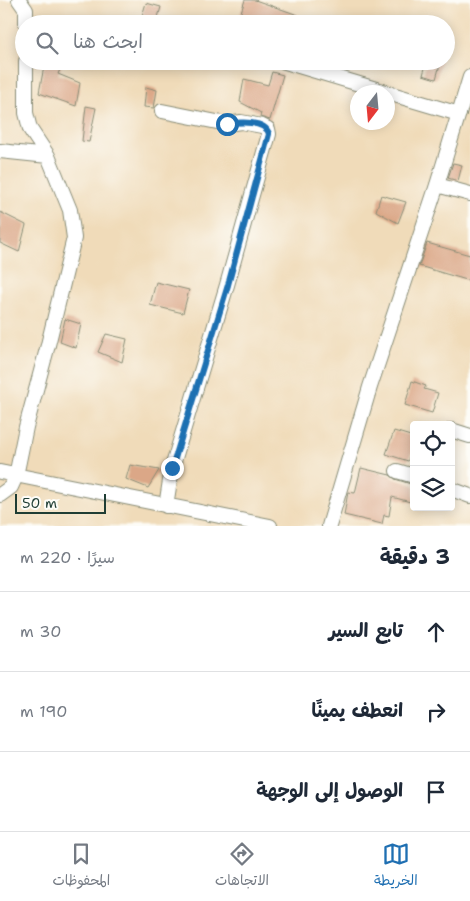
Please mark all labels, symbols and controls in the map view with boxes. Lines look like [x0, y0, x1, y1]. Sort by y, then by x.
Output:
search box [15, 15, 455, 70]
icon: search [33, 29, 61, 57]
text: ابحث هنا [73, 29, 143, 54]
north arrow [350, 85, 395, 130]
route start [216, 113, 239, 136]
map controls [410, 421, 455, 511]
button: locate [410, 421, 455, 466]
route end [161, 457, 184, 480]
button: layers [410, 466, 455, 511]
scale bar [15, 491, 106, 514]
text: 50 m [22, 494, 57, 512]
text: 3 دقيقة [380, 543, 450, 571]
text: سيرًا · 220 m [20, 547, 115, 568]
text: تابع السير [329, 618, 403, 643]
icon: ahead [422, 618, 450, 646]
text: 30 m [20, 621, 61, 642]
text: انعطف يمينًا [312, 698, 403, 723]
icon: right [422, 698, 450, 726]
text: 190 m [20, 701, 67, 722]
text: الوصول إلى الوجهة [256, 778, 403, 803]
icon: arrive [422, 778, 450, 806]
tab: المحفوظات [52, 840, 110, 893]
tab: الاتجاهات [215, 840, 269, 893]
tab: الخريطة [374, 840, 418, 893]

